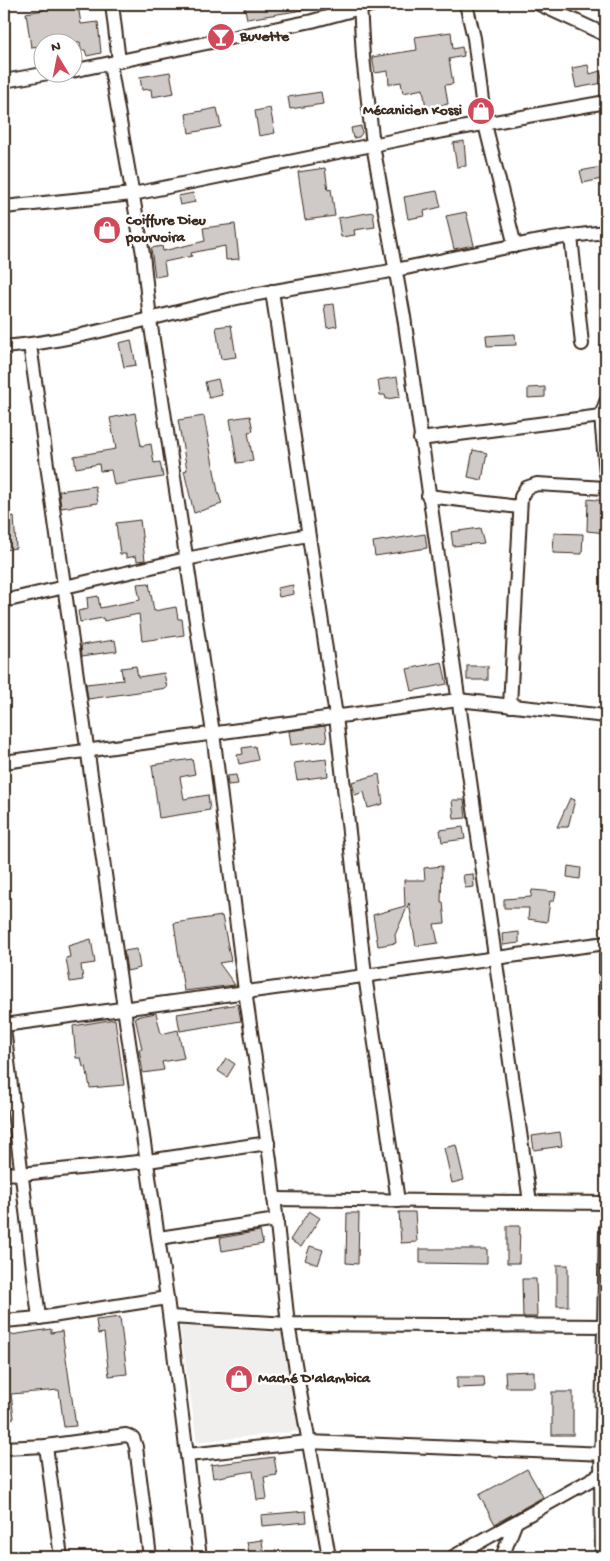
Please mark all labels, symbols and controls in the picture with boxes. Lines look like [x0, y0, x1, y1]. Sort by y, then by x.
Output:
bar icon: Buvette [206, 22, 236, 52]
place label: Buvette [239, 28, 290, 46]
north arrow [32, 32, 82, 82]
text: N [50, 38, 62, 57]
shop icon: Mécanicien Kossi [466, 96, 496, 126]
place label: Mécanicien Kossi [363, 102, 462, 120]
place label: Coiffure Dieu pourvoira [125, 212, 207, 247]
shop icon: Coiffure Dieu pourvoira [92, 215, 122, 245]
shop icon: Maché D'alambica [224, 1364, 254, 1394]
place label: Maché D'alambica [258, 1370, 371, 1388]

